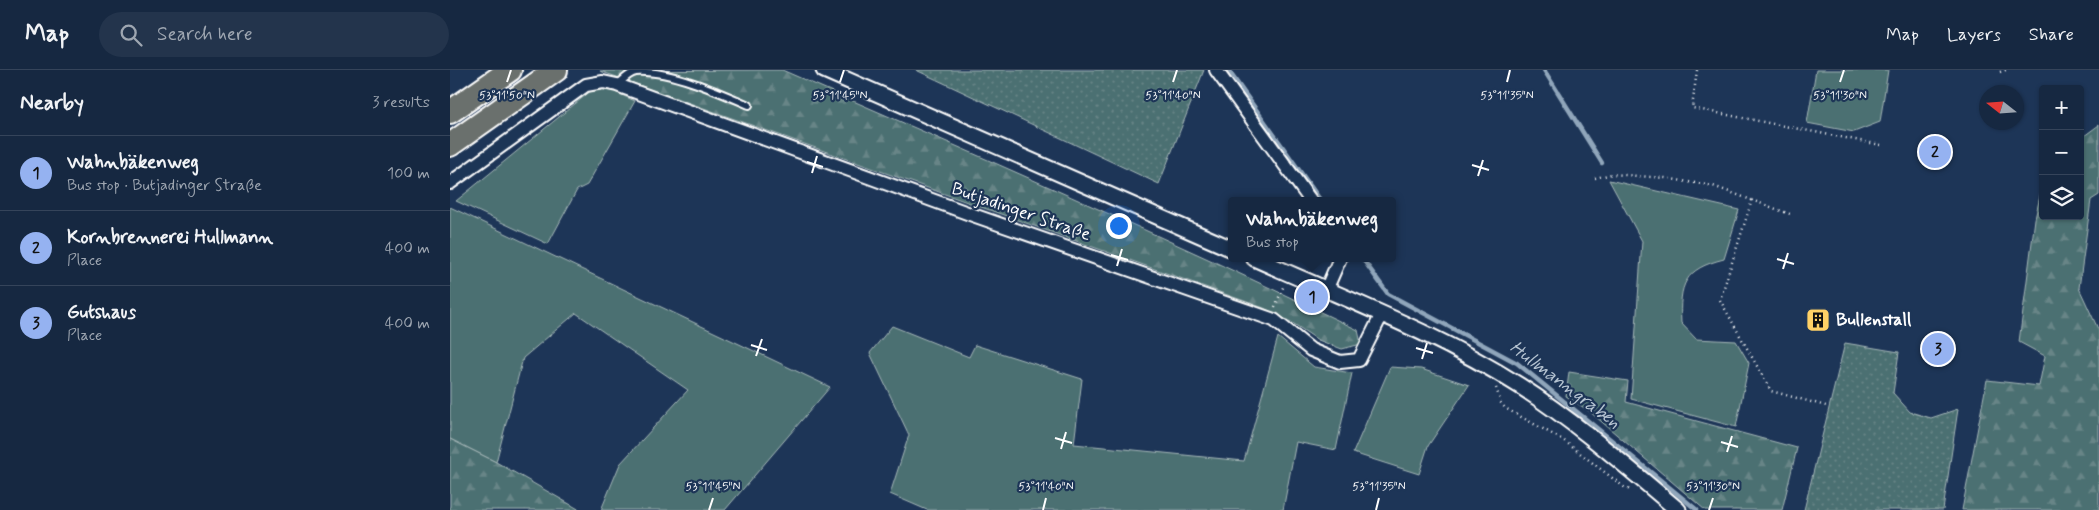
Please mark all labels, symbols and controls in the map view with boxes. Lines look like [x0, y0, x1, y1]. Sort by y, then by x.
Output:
search box [99, 12, 449, 57]
text: Map [25, 19, 69, 50]
icon: search [117, 21, 145, 49]
text: Search here [157, 22, 253, 47]
text: Map [1886, 23, 1919, 47]
text: Layers [1947, 23, 2001, 47]
text: Share [2029, 23, 2074, 47]
north arrow [1979, 85, 2024, 130]
map controls [2039, 85, 2084, 220]
button: + [2039, 85, 2084, 130]
text: 53°11'50"N [479, 88, 535, 104]
text: 53°11'45"N [812, 88, 868, 104]
text: 53°11'40"N [1145, 88, 1201, 104]
text: 53°11'35"N [1480, 88, 1534, 104]
text: 53°11'30"N [1813, 88, 1867, 104]
text: Nearby [20, 89, 84, 117]
text: 3 results [372, 92, 430, 113]
button: − [2039, 130, 2084, 175]
pin: 2 [1919, 133, 1951, 171]
text: Wahnbäkenweg [67, 150, 199, 175]
text: 1 [32, 163, 40, 184]
text: 100 m [387, 163, 430, 184]
text: Bus stop · Butjadinger Straße [67, 175, 262, 196]
button: layers [2039, 175, 2084, 220]
street label: Butjadinger Straße [948, 177, 1094, 248]
popup [1228, 197, 1396, 262]
text: Wahnbäkenweg [1246, 207, 1378, 232]
your location [1106, 213, 1132, 239]
text: Kornbrennerei Hullmann [67, 225, 273, 250]
text: Bus stop [1246, 232, 1299, 253]
text: 2 [32, 238, 40, 259]
text: 400 m [385, 238, 430, 259]
text: Place [67, 250, 102, 271]
pin: 1 [1296, 278, 1328, 316]
text: Gutshaus [67, 300, 136, 325]
building icon: Bullenstall [1805, 307, 1831, 333]
place label: Bullenstall [1836, 308, 1912, 332]
text: 3 [32, 313, 40, 334]
text: 400 m [385, 313, 430, 334]
text: Place [67, 325, 102, 346]
pin: 3 [1922, 330, 1954, 368]
water label: Hullmanngraben [1505, 335, 1625, 435]
text: 53°11'45"N [685, 479, 741, 495]
text: 53°11'40"N [1018, 479, 1074, 495]
text: 53°11'35"N [1352, 479, 1406, 495]
text: 53°11'30"N [1686, 479, 1740, 495]

